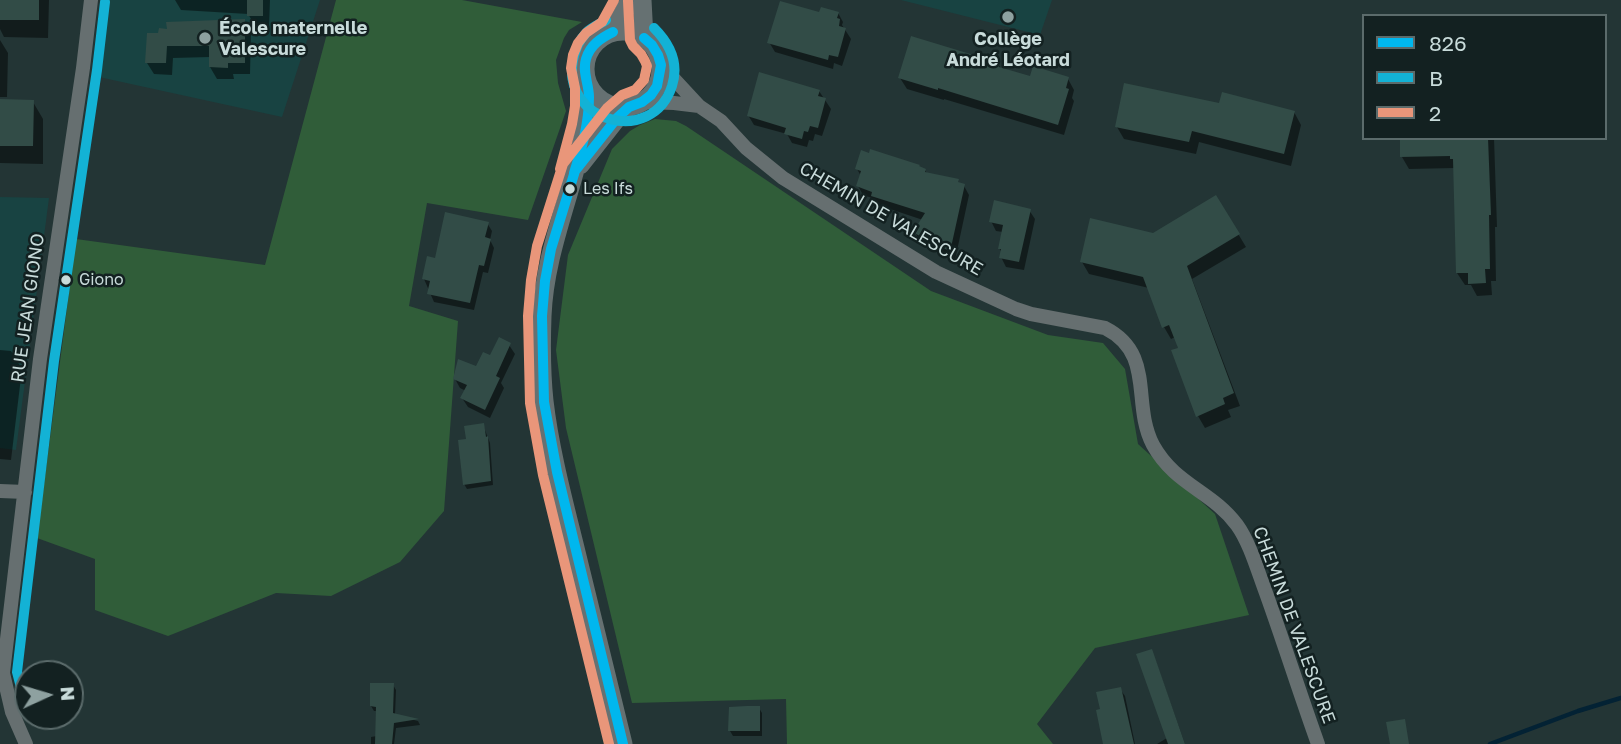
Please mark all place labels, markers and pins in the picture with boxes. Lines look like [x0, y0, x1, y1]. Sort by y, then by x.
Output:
marker: Collège André Léotard [1000, 9, 1016, 25]
place label: École maternelle Valescure [219, 17, 367, 60]
place label: Collège André Léotard [946, 28, 1070, 70]
marker: École maternelle Valescure [197, 30, 213, 46]
place label: Les Ifs [583, 179, 633, 199]
marker: Les Ifs [563, 182, 577, 196]
place label: Giono [79, 270, 124, 290]
marker: Giono [59, 273, 73, 287]

